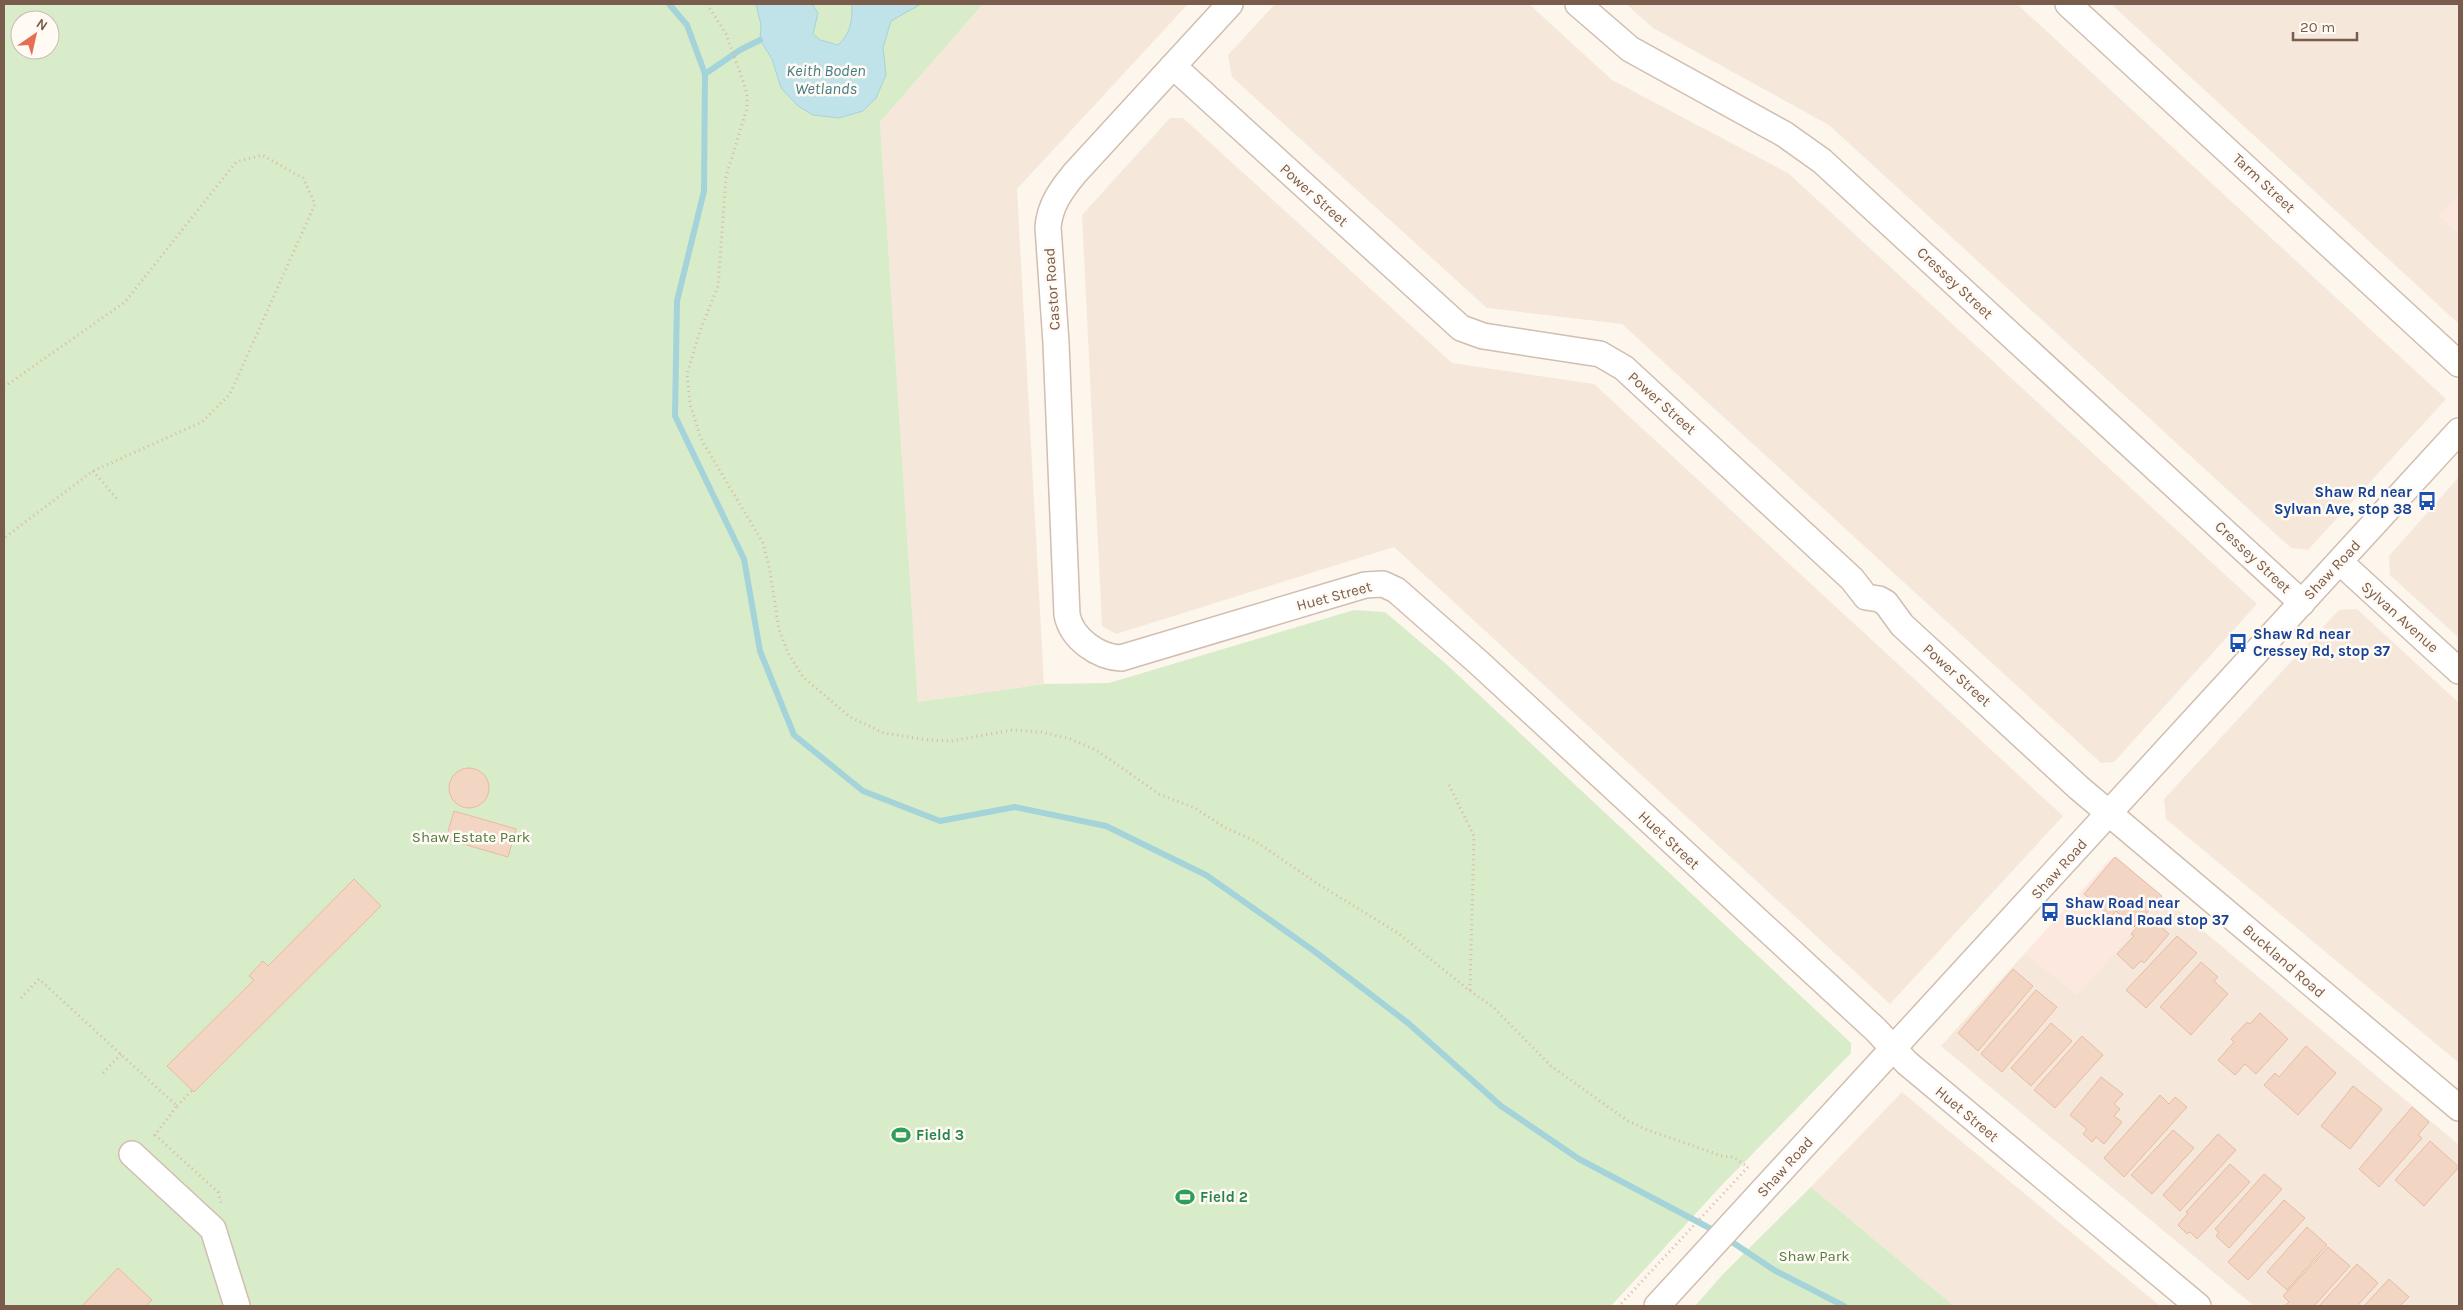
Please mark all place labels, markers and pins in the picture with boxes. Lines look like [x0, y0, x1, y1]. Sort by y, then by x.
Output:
place label: Shaw Rd near Sylvan Ave, stop 38 [2274, 483, 2412, 518]
bus stop icon: Shaw Rd near Sylvan Ave, stop 38 [2416, 490, 2438, 512]
place label: Shaw Rd near Cressey Rd, stop 37 [2253, 625, 2391, 660]
bus stop icon: Shaw Rd near Cressey Rd, stop 37 [2227, 632, 2249, 654]
place label: Shaw Road near Buckland Road stop 37 [2065, 894, 2229, 929]
bus stop icon: Shaw Road near Buckland Road stop 37 [2039, 901, 2061, 923]
sports icon: Field 3 [890, 1124, 912, 1146]
place label: Field 3 [916, 1126, 964, 1144]
sports icon: Field 2 [1174, 1186, 1196, 1208]
place label: Field 2 [1200, 1188, 1248, 1206]

